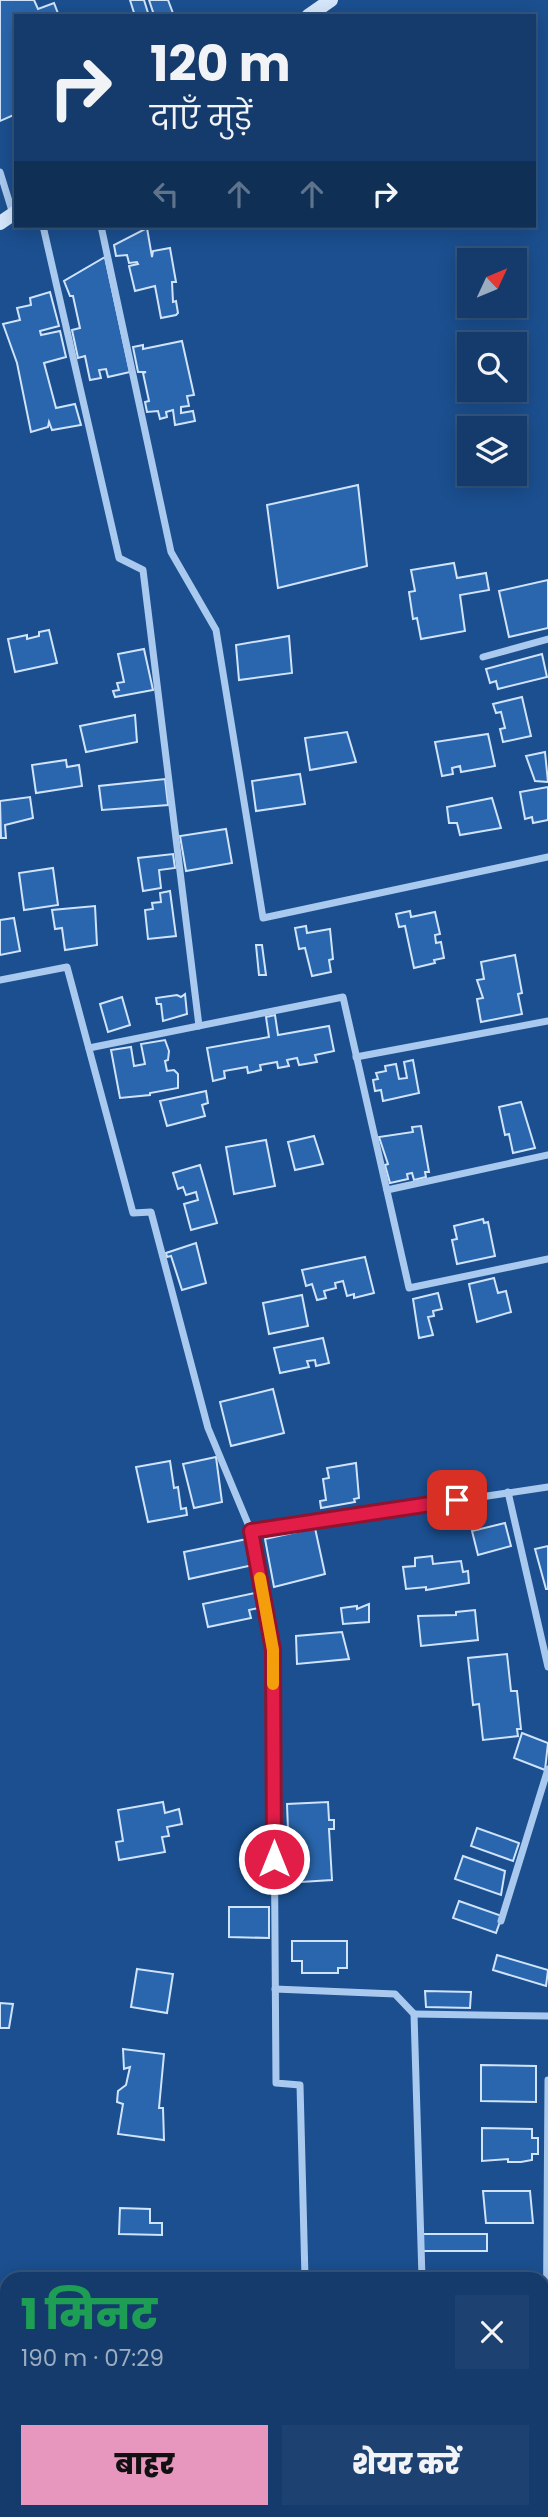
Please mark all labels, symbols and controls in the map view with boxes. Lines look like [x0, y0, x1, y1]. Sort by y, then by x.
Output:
text: 120 m [150, 30, 291, 98]
icon: right [35, 42, 126, 133]
text: दाएँ मुड़ें [150, 95, 252, 140]
icon: left [147, 175, 185, 213]
icon: ahead [220, 175, 258, 213]
icon: ahead [293, 175, 331, 213]
icon: right [366, 175, 404, 213]
north arrow [457, 248, 527, 318]
map controls [457, 248, 527, 486]
button: search [457, 332, 527, 402]
button: layers [457, 416, 527, 486]
pin [427, 1470, 487, 1530]
icon: arrive [438, 1481, 476, 1519]
position arrow [237, 1822, 311, 1896]
text: 1 मिनट [21, 2285, 157, 2344]
button: close [455, 2295, 529, 2369]
text: 190 m · 07:29 [21, 2342, 164, 2374]
button: बाहर [21, 2425, 268, 2505]
button: शेयर करें [282, 2425, 529, 2505]

